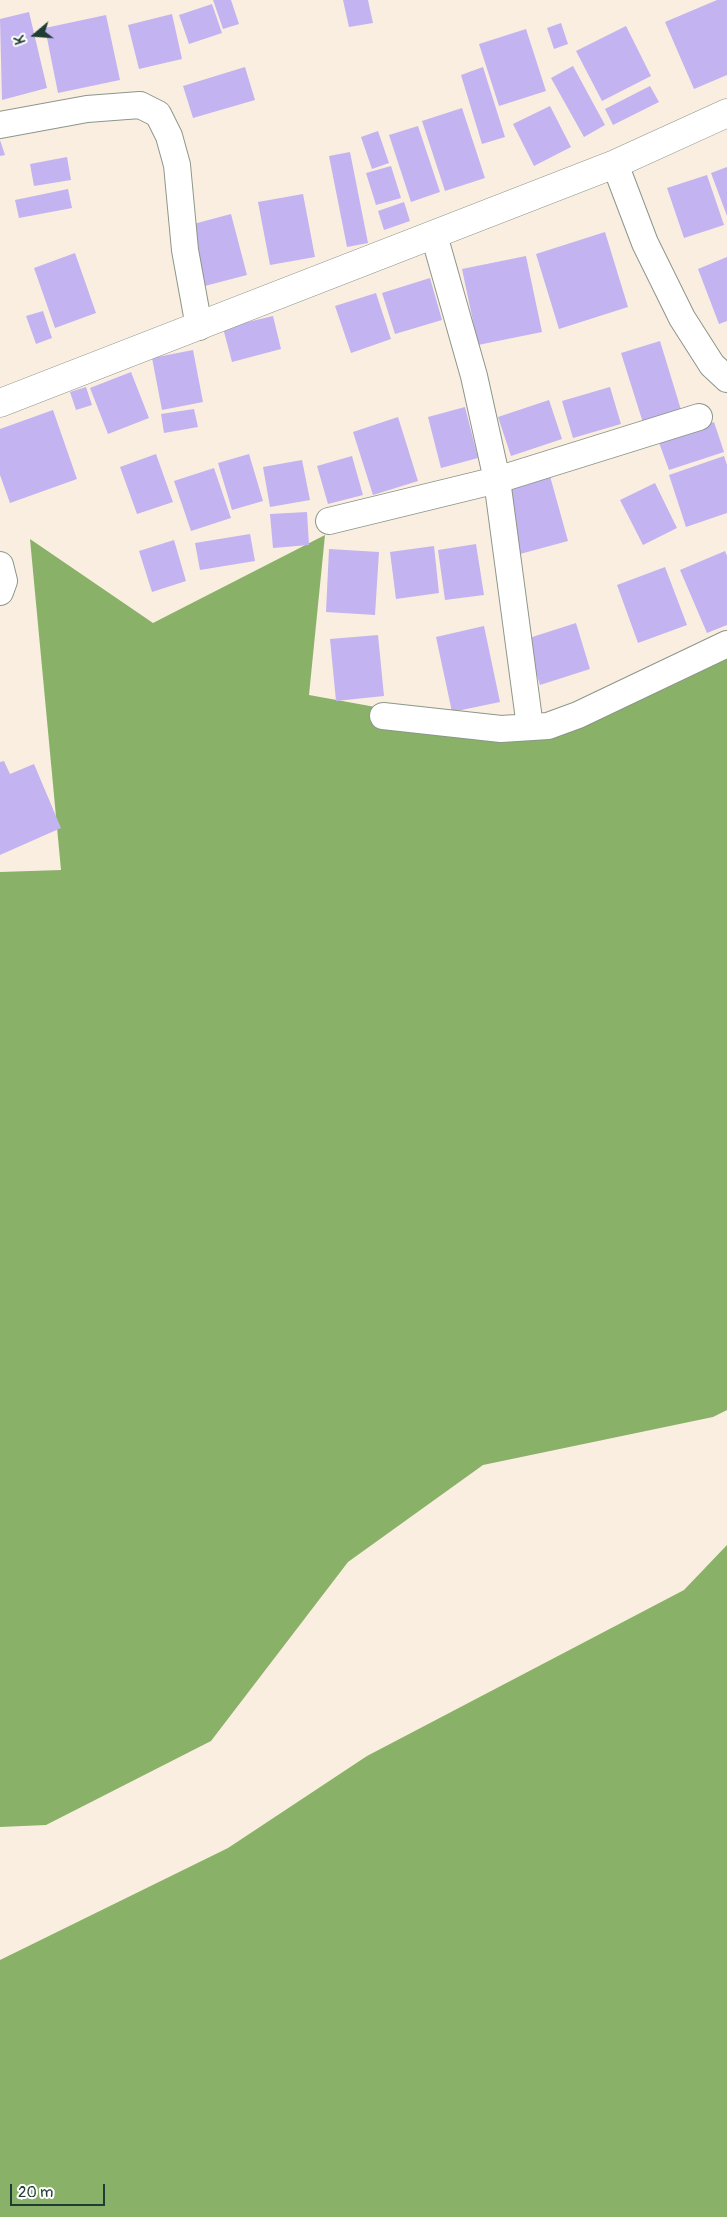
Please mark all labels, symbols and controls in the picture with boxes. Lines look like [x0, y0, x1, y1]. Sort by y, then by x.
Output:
north arrow [10, 10, 60, 60]
text: K [11, 33, 30, 46]
scale bar [12, 2174, 108, 2206]
text: 20 m [18, 2183, 53, 2202]

